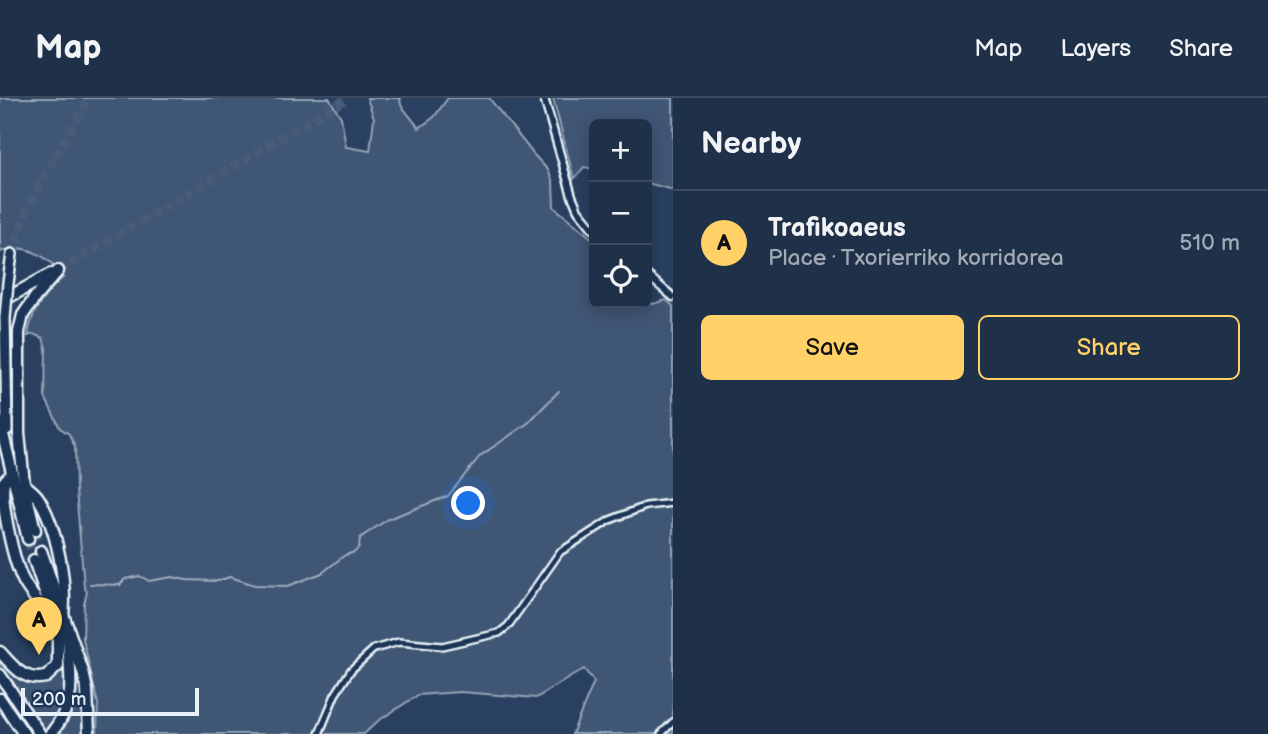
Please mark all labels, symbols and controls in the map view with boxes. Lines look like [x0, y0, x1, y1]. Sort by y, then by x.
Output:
text: Map [35, 28, 101, 68]
text: Map [974, 34, 1022, 63]
text: Layers [1060, 34, 1131, 63]
text: Share [1169, 34, 1233, 63]
map controls [589, 119, 652, 308]
button: + [589, 119, 652, 182]
text: Nearby [701, 126, 801, 162]
button: − [589, 182, 652, 245]
text: Trafikoaeus [768, 213, 906, 244]
text: A [717, 229, 731, 257]
text: 510 m [1179, 229, 1240, 257]
text: Place · Txorierriko korridorea [768, 244, 1064, 272]
button: locate [589, 245, 652, 308]
button: Save [701, 315, 964, 380]
button: Share [978, 315, 1240, 380]
your location [451, 486, 485, 520]
pin: A [16, 597, 62, 655]
scale bar [21, 685, 200, 717]
text: 200 m [32, 688, 86, 711]

